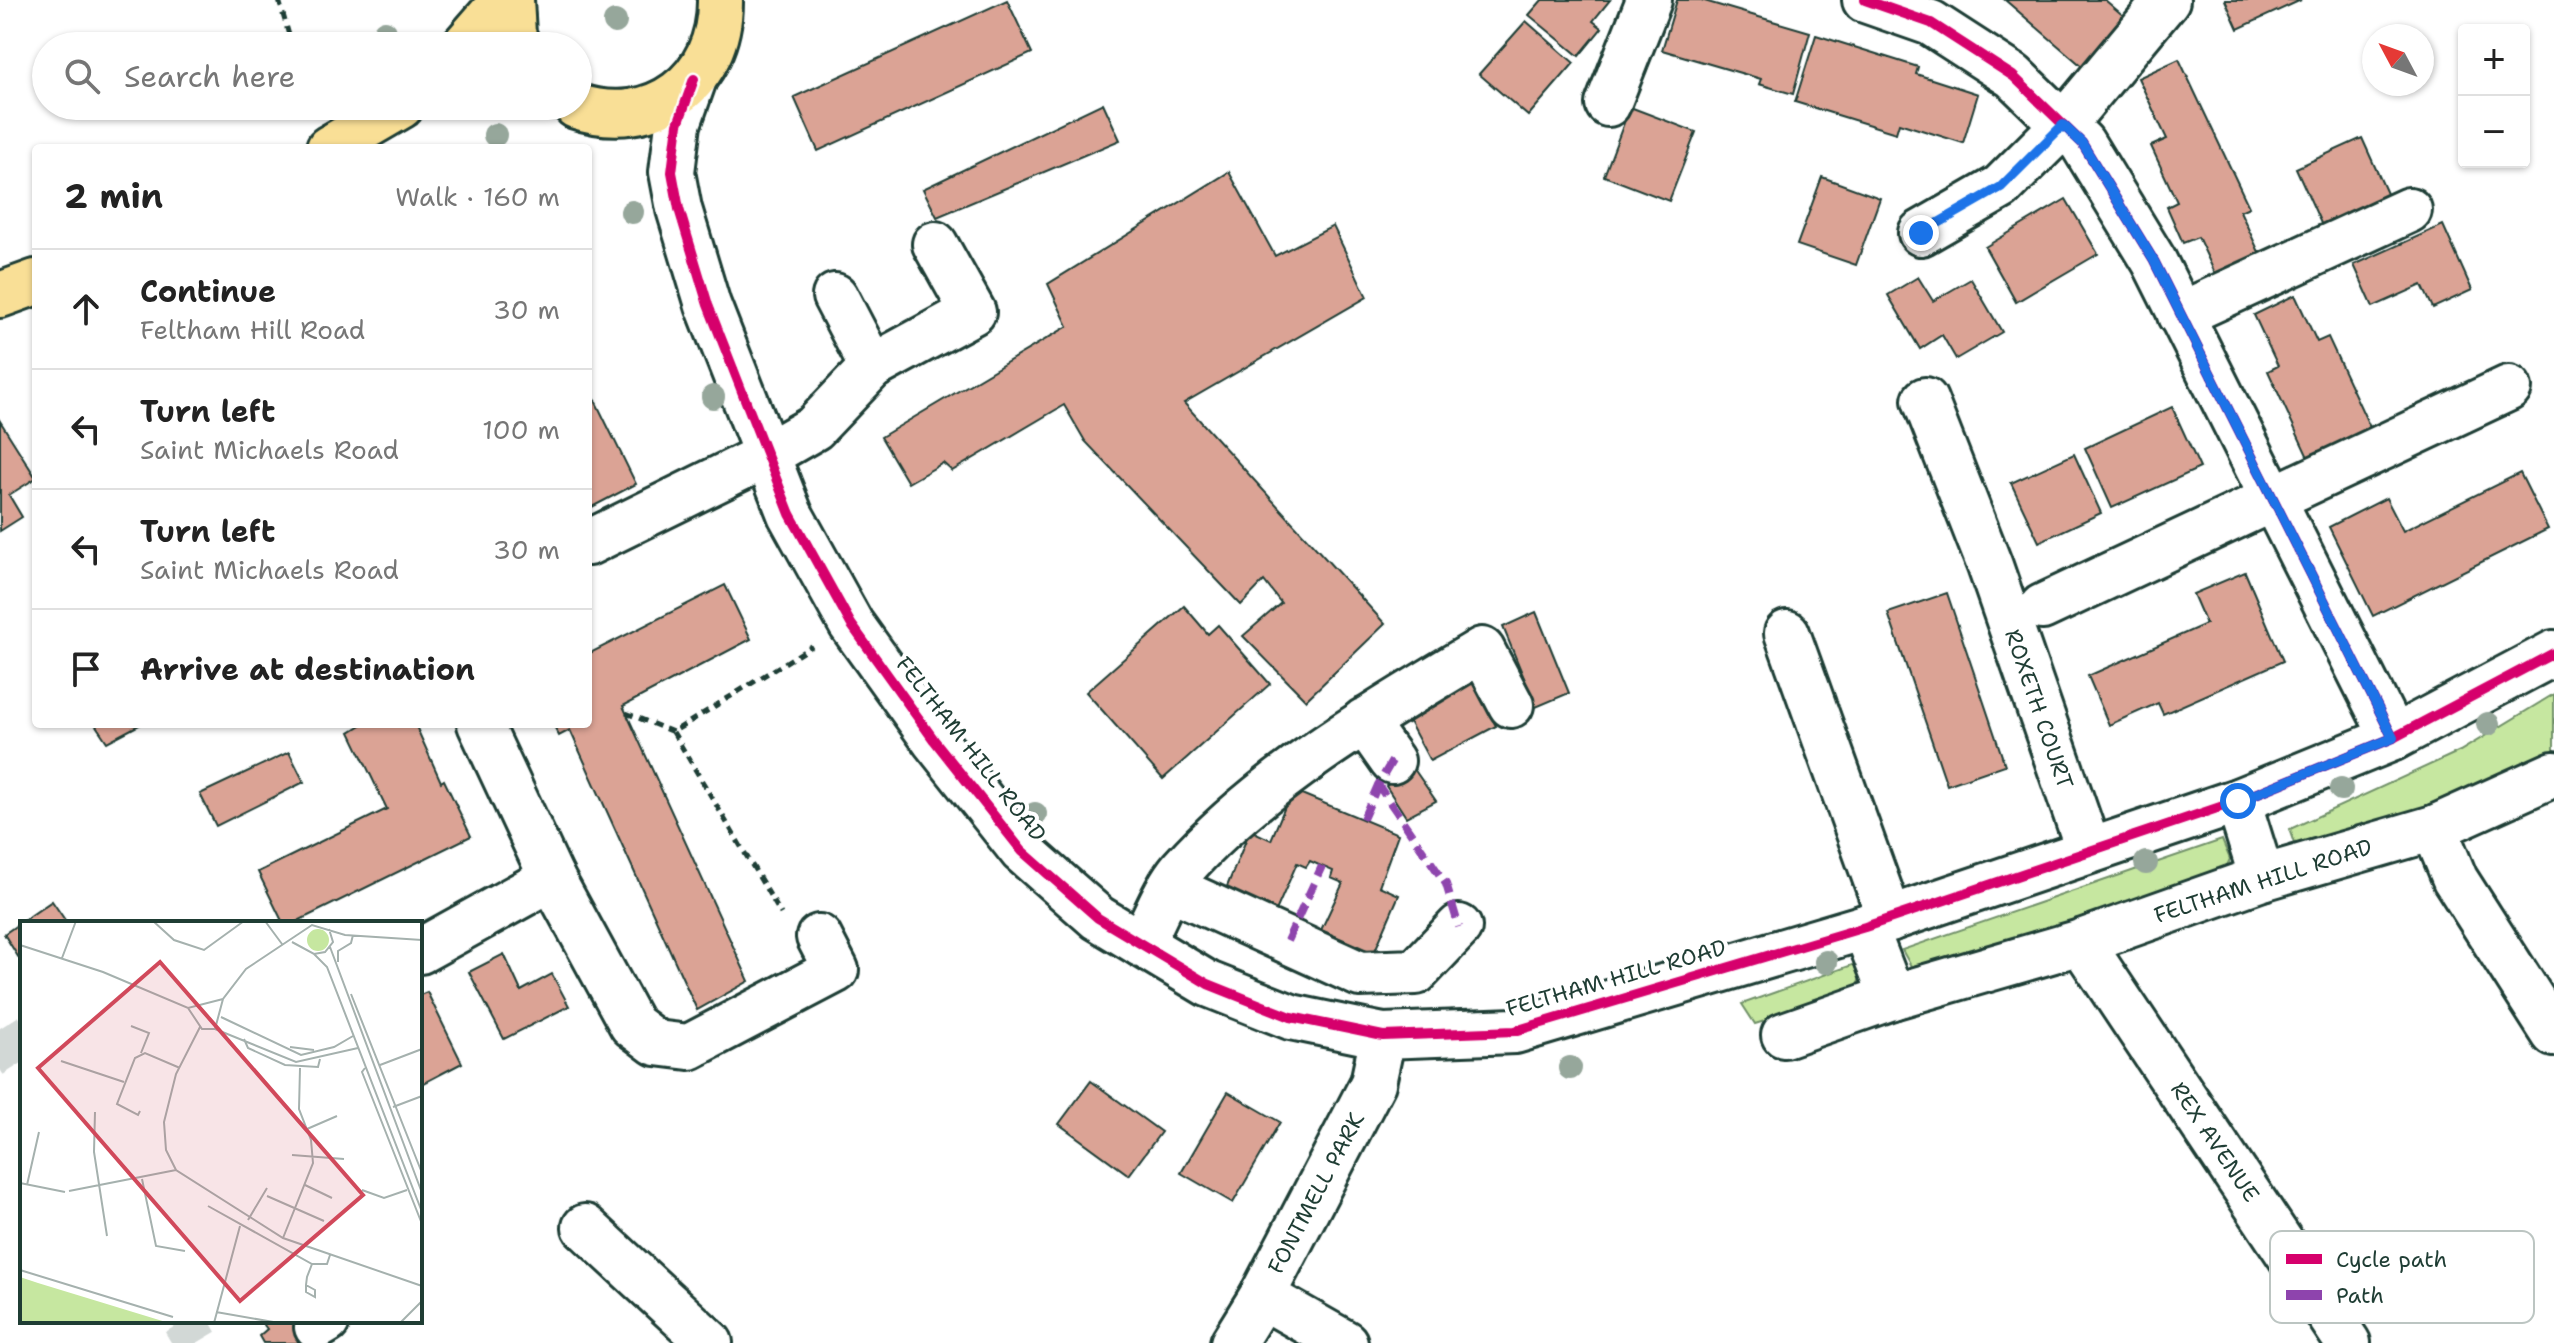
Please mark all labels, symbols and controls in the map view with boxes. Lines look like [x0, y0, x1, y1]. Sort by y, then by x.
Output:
north arrow [2362, 24, 2434, 96]
map controls [2458, 24, 2530, 168]
button: + [2458, 24, 2530, 96]
search box [32, 32, 592, 120]
icon: search [60, 54, 104, 98]
text: Search here [124, 56, 295, 97]
button: − [2458, 96, 2530, 168]
text: 2 min [64, 173, 163, 219]
text: Walk · 160 m [395, 179, 560, 214]
route end [1903, 215, 1939, 251]
text: Continue [140, 271, 276, 312]
icon: ahead [64, 287, 108, 331]
text: 30 m [493, 292, 560, 327]
text: Feltham Hill Road [140, 312, 365, 347]
text: Turn left [140, 391, 275, 432]
icon: left [64, 407, 108, 451]
text: 100 m [482, 412, 560, 447]
text: Saint Michaels Road [140, 432, 399, 467]
text: Turn left [140, 511, 275, 552]
icon: left [64, 527, 108, 571]
text: 30 m [493, 532, 560, 567]
text: Saint Michaels Road [140, 552, 399, 587]
street label: ROXETH COURT [1998, 625, 2080, 793]
icon: arrive [64, 647, 108, 691]
text: Arrive at destination [140, 649, 475, 690]
street label: FELTHAM HILL ROAD [890, 650, 1052, 848]
route start [2220, 783, 2256, 819]
street label: FELTHAM HILL ROAD [2150, 832, 2376, 930]
inset map [20, 921, 422, 1323]
street label: FELTHAM HILL ROAD [1503, 933, 1729, 1023]
street label: REX AVENUE [2164, 1076, 2266, 1208]
street label: FONTMELL PARK [1261, 1107, 1371, 1279]
legend [2270, 1231, 2534, 1323]
text: Cycle path [2336, 1245, 2447, 1274]
text: Path [2336, 1281, 2384, 1310]

